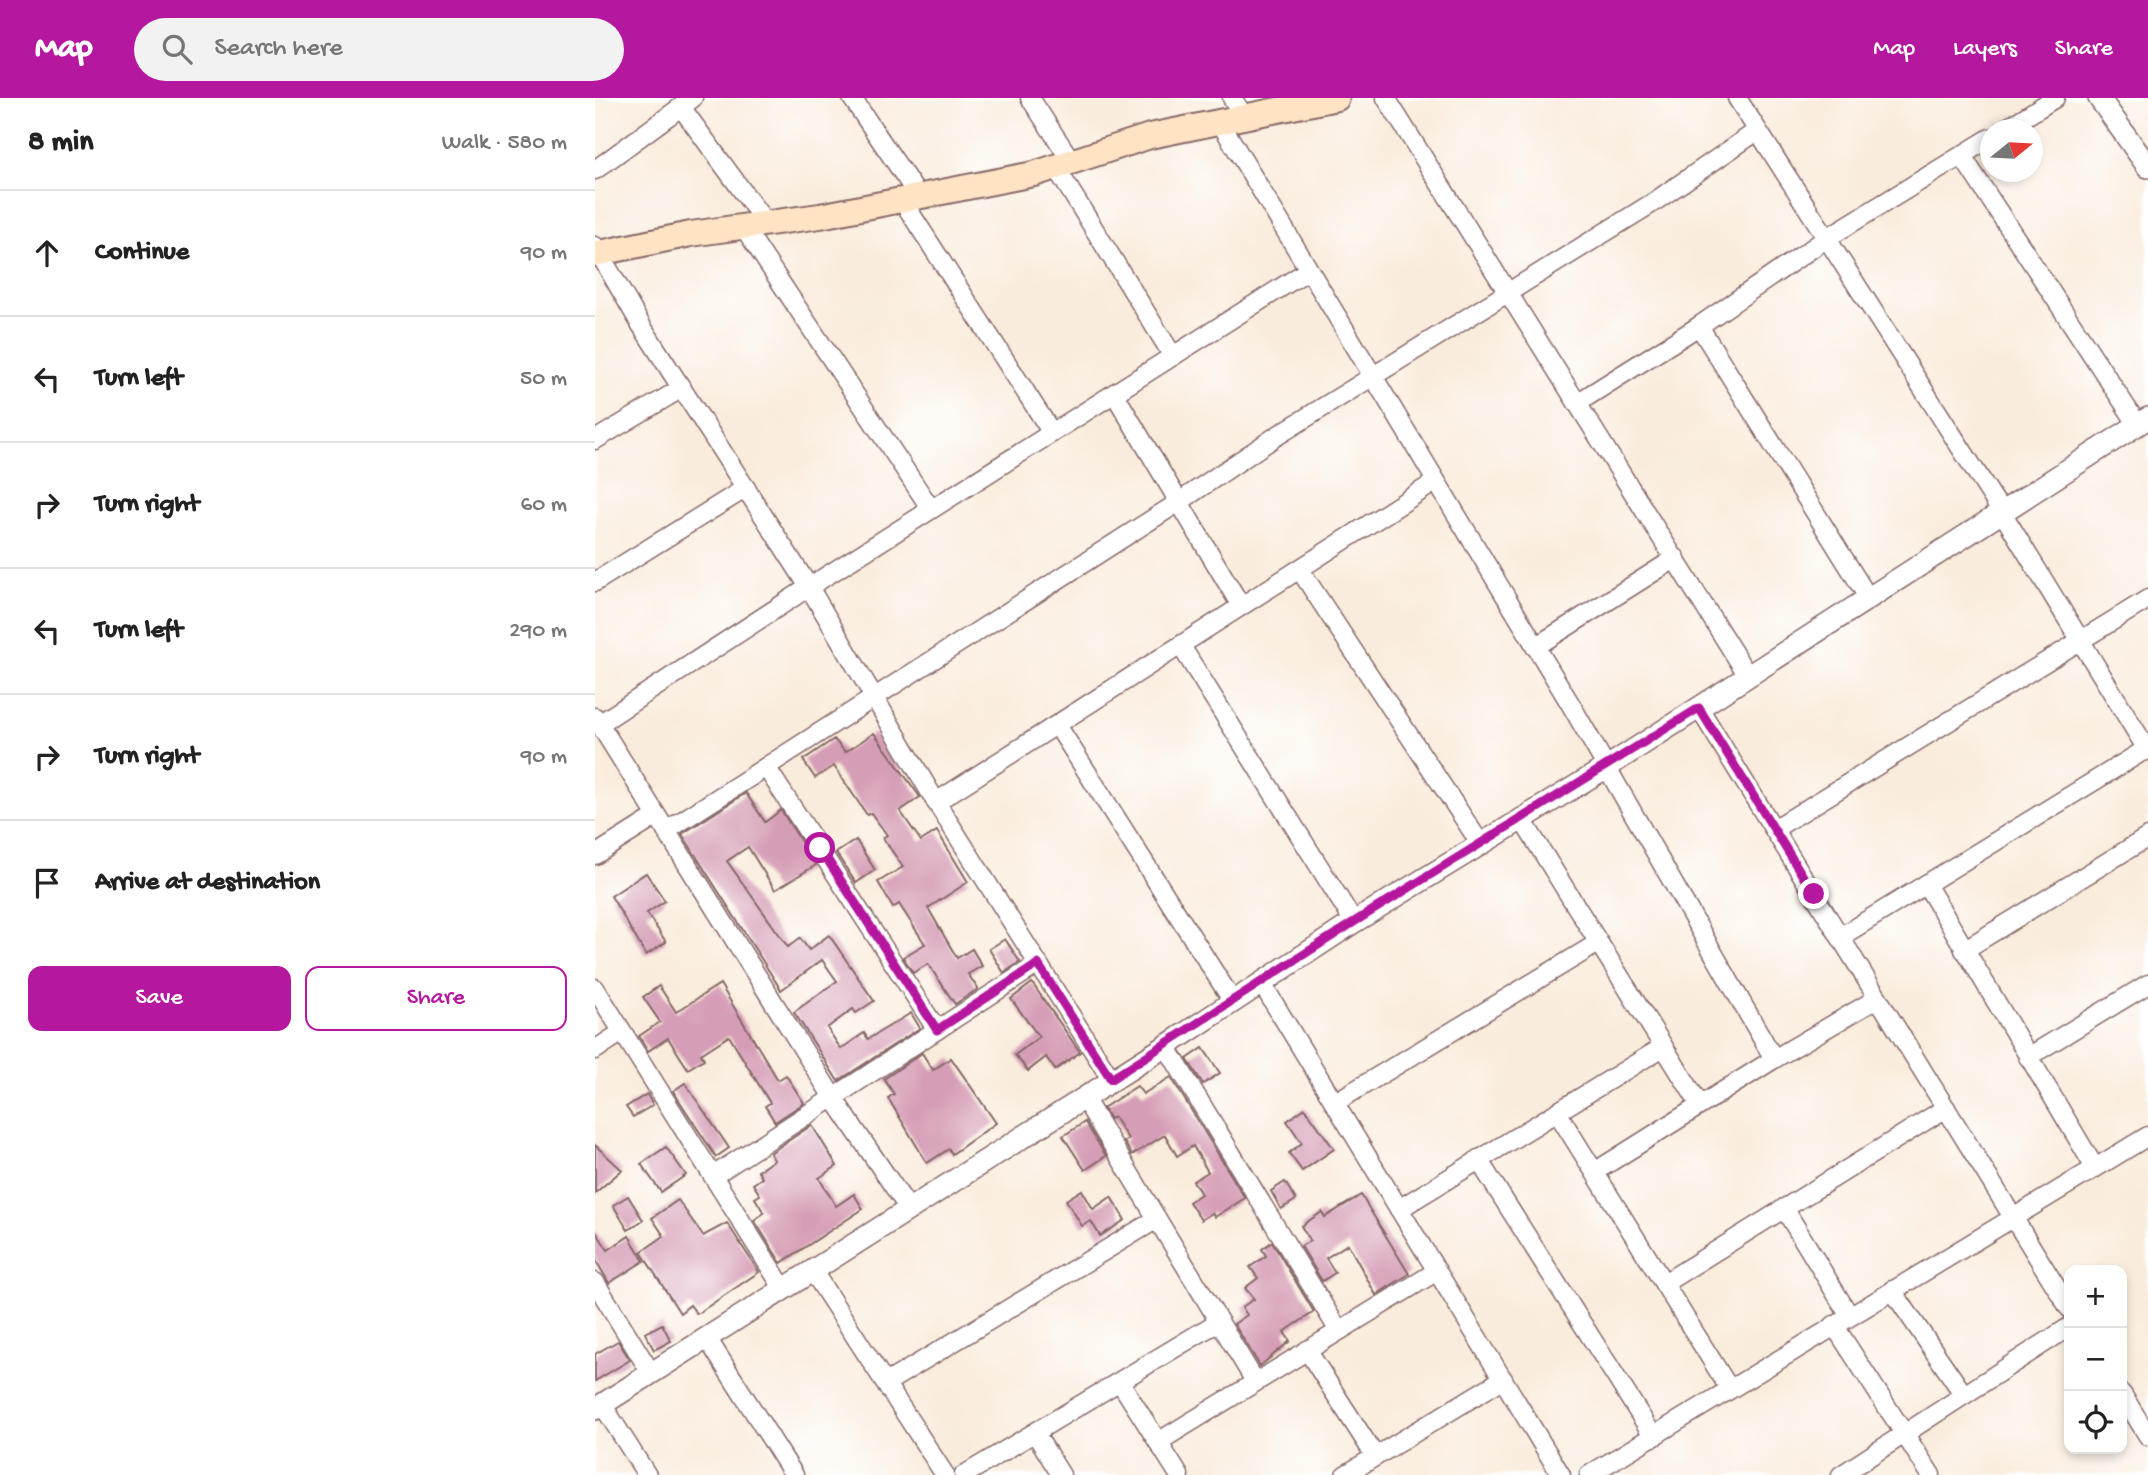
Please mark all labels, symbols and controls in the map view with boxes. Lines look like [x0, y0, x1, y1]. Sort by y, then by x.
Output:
search box [134, 18, 624, 81]
text: Map [35, 30, 92, 68]
icon: search [158, 30, 196, 68]
text: Search here [214, 34, 343, 65]
text: Map [1873, 35, 1915, 64]
text: Layers [1953, 35, 2017, 64]
text: Share [2055, 35, 2113, 64]
north arrow [1980, 119, 2043, 182]
text: 8 min [28, 126, 94, 161]
text: Walk · 580 m [442, 130, 567, 157]
icon: ahead [28, 234, 66, 272]
text: Continue [95, 238, 189, 269]
text: 90 m [521, 240, 567, 267]
icon: left [28, 360, 66, 398]
text: Turn left [95, 364, 183, 395]
text: 50 m [520, 366, 567, 393]
icon: right [28, 486, 66, 524]
text: Turn right [95, 490, 199, 521]
text: 60 m [521, 492, 567, 519]
icon: left [28, 612, 66, 650]
text: Turn left [95, 616, 183, 647]
text: 290 m [509, 618, 567, 645]
icon: right [28, 738, 66, 776]
text: Turn right [95, 742, 199, 773]
text: 90 m [521, 744, 567, 771]
route start [804, 832, 835, 863]
icon: arrive [28, 864, 66, 902]
text: Arrive at destination [95, 868, 320, 899]
route end [1798, 878, 1829, 909]
button: Save [28, 966, 291, 1031]
button: Share [305, 966, 567, 1031]
map controls [2064, 1265, 2127, 1454]
button: + [2064, 1265, 2127, 1328]
button: − [2064, 1328, 2127, 1391]
button: locate [2064, 1391, 2127, 1454]

